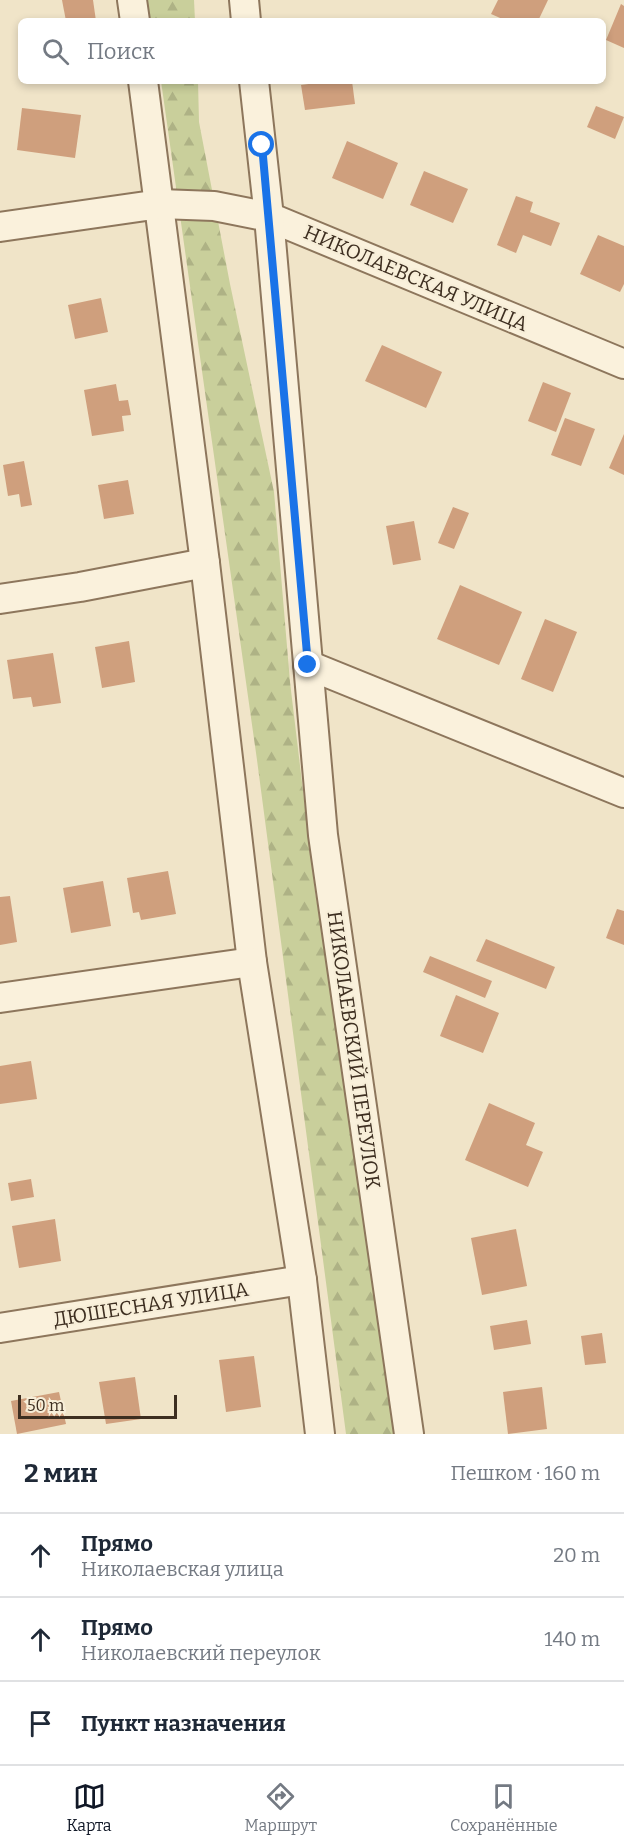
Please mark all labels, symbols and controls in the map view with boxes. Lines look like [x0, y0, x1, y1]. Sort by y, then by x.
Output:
search box [18, 18, 606, 84]
icon: search [39, 35, 72, 68]
text: Поиск [87, 38, 155, 65]
route start [248, 131, 274, 157]
street label: НИКОЛАЕВСКАЯ УЛИЦА [300, 220, 532, 336]
route end [294, 651, 320, 677]
street label: НИКОЛАЕВСКИЙ ПЕРЕУЛОК [323, 909, 385, 1191]
street label: ДЮШЕСНАЯ УЛИЦА [52, 1277, 251, 1331]
scale bar [18, 1392, 177, 1420]
text: 50 m [27, 1396, 64, 1415]
text: 2 мин [24, 1458, 98, 1489]
text: Пешком · 160 m [451, 1461, 600, 1485]
text: Прямо [81, 1530, 153, 1557]
icon: ahead [24, 1539, 57, 1572]
text: 20 m [553, 1543, 600, 1567]
text: Николаевская улица [81, 1557, 284, 1581]
text: Прямо [81, 1614, 153, 1641]
icon: ahead [24, 1623, 57, 1656]
text: 140 m [544, 1627, 600, 1651]
text: Николаевский переулок [81, 1641, 321, 1665]
icon: arrive [24, 1707, 57, 1740]
text: Пункт назначения [81, 1710, 286, 1737]
tab: Карта [66, 1780, 112, 1835]
tab: Маршрут [245, 1780, 317, 1835]
tab: Сохранённые [450, 1780, 558, 1835]

